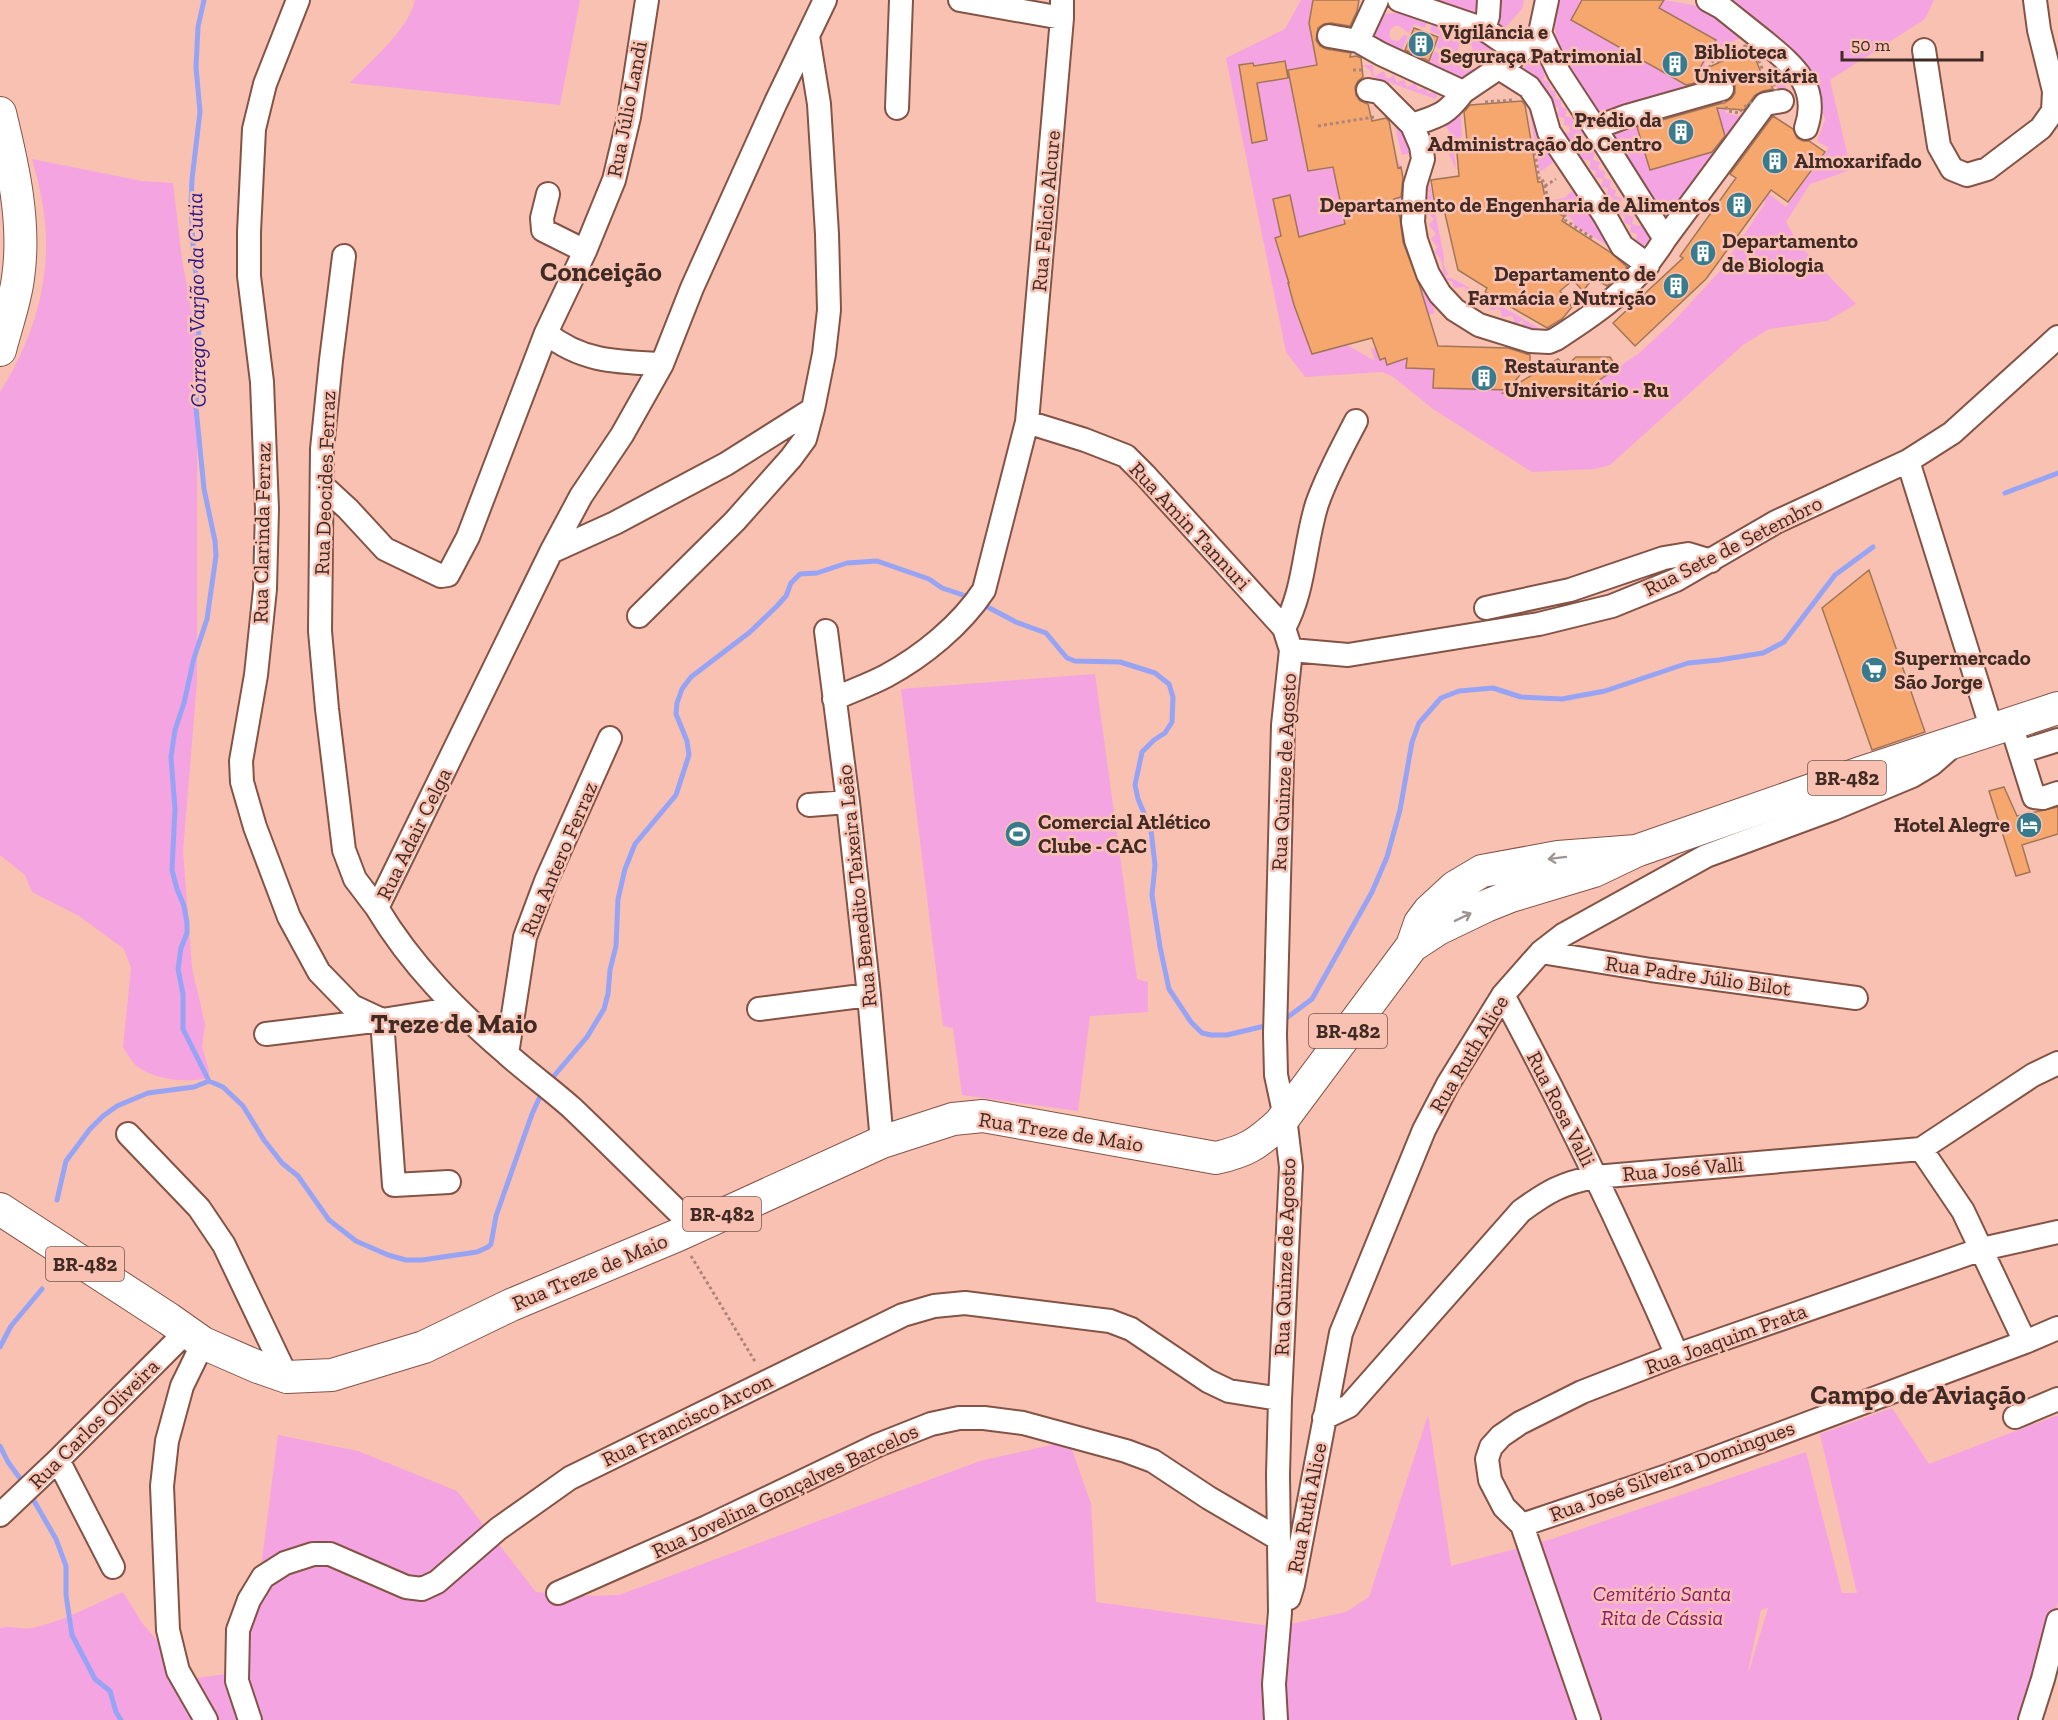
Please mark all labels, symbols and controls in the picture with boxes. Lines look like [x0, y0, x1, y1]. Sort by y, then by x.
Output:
place label: Vigilância e Seguraça Patrimonial [1440, 19, 1642, 68]
scale bar [1842, 24, 1982, 62]
building icon: Vigilância e Seguraça Patrimonial [1406, 29, 1436, 59]
text: 50 m [1851, 34, 1891, 56]
street label: Rua Júlio Landi [601, 39, 652, 179]
place label: Biblioteca Universitária [1694, 39, 1819, 88]
building icon: Biblioteca Universitária [1660, 49, 1690, 79]
place label: Prédio da Administração do Centro [1428, 107, 1662, 156]
building icon: Prédio da Administração do Centro [1666, 117, 1696, 147]
street label: Rua Felicio Alcure [1026, 129, 1065, 293]
building icon: Almoxarifado [1760, 146, 1790, 176]
place label: Almoxarifado [1794, 148, 1922, 173]
building icon: Departamento de Engenharia de Alimentos [1724, 190, 1754, 220]
water label: Córrego Varjão da Cutia [181, 192, 212, 408]
place label: Departamento de Engenharia de Alimentos [1320, 192, 1720, 217]
place label: Departamento de Biologia [1722, 228, 1858, 277]
building icon: Departamento de Biologia [1688, 238, 1718, 268]
district label: Conceição [540, 256, 662, 288]
place label: Departamento de Farmácia e Nutrição [1467, 261, 1656, 310]
building icon: Departamento de Farmácia e Nutrição [1661, 271, 1691, 301]
place label: Restaurante Universitário - Ru [1504, 353, 1669, 402]
building icon: Restaurante Universitário - Ru [1469, 363, 1499, 393]
street label: Rua Deocides Ferraz [309, 390, 340, 576]
street label: Rua Clarinda Ferraz [247, 442, 276, 624]
street label: Rua Amin Tannuri [1125, 456, 1256, 595]
street label: Rua Sete de Setembro [1639, 490, 1826, 601]
place label: Supermercado São Jorge [1894, 645, 2031, 694]
supermarket icon: Supermercado São Jorge [1859, 655, 1889, 685]
street label: Rua Quinze de Agosto [1266, 672, 1301, 872]
road number: BR-482 [1808, 761, 1886, 795]
street label: Rua Benedito Teixeira Leão [831, 763, 882, 1009]
street label: Rua Adair Celga [371, 764, 456, 904]
street label: Rua Antero Ferraz [515, 778, 602, 940]
place label: Comercial Atlético Clube - CAC [1038, 809, 1211, 858]
hotel icon: Hotel Alegre [2014, 810, 2044, 840]
place label: Hotel Alegre [1894, 812, 2010, 837]
sports icon: Comercial Atlético Clube - CAC [1003, 819, 1033, 849]
one-way arrow [1548, 853, 1568, 864]
one-way arrow [1453, 911, 1471, 922]
street label: Rua Padre Júlio Bilot [1604, 950, 1793, 1001]
street label: Rua Ruth Alice [1424, 990, 1513, 1117]
district label: Treze de Maio [371, 1008, 537, 1040]
road number: BR-482 [1309, 1014, 1387, 1048]
street label: Rua Rosa Valli [1522, 1047, 1601, 1171]
street label: Rua Treze de Maio [977, 1106, 1145, 1157]
street label: Rua José Valli [1621, 1151, 1745, 1186]
street label: Rua Quinze de Agosto [1269, 1158, 1300, 1356]
road number: BR-482 [683, 1197, 761, 1231]
street label: Rua Treze de Maio [508, 1228, 671, 1316]
road number: BR-482 [46, 1247, 124, 1281]
street label: Rua Joaquim Prata [1642, 1298, 1810, 1379]
street label: Rua Carlos Oliveira [23, 1353, 164, 1494]
street label: Rua Francisco Arcon [597, 1367, 776, 1472]
district label: Campo de Aviação [1810, 1379, 2026, 1411]
street label: Rua José Silveira Domingues [1546, 1414, 1798, 1527]
street label: Rua Jovelina Gonçalves Barcelos [648, 1418, 922, 1563]
street label: Rua Ruth Alice [1282, 1440, 1331, 1575]
park label: Cemitério Santa Rita de Cássia [1593, 1581, 1731, 1630]

